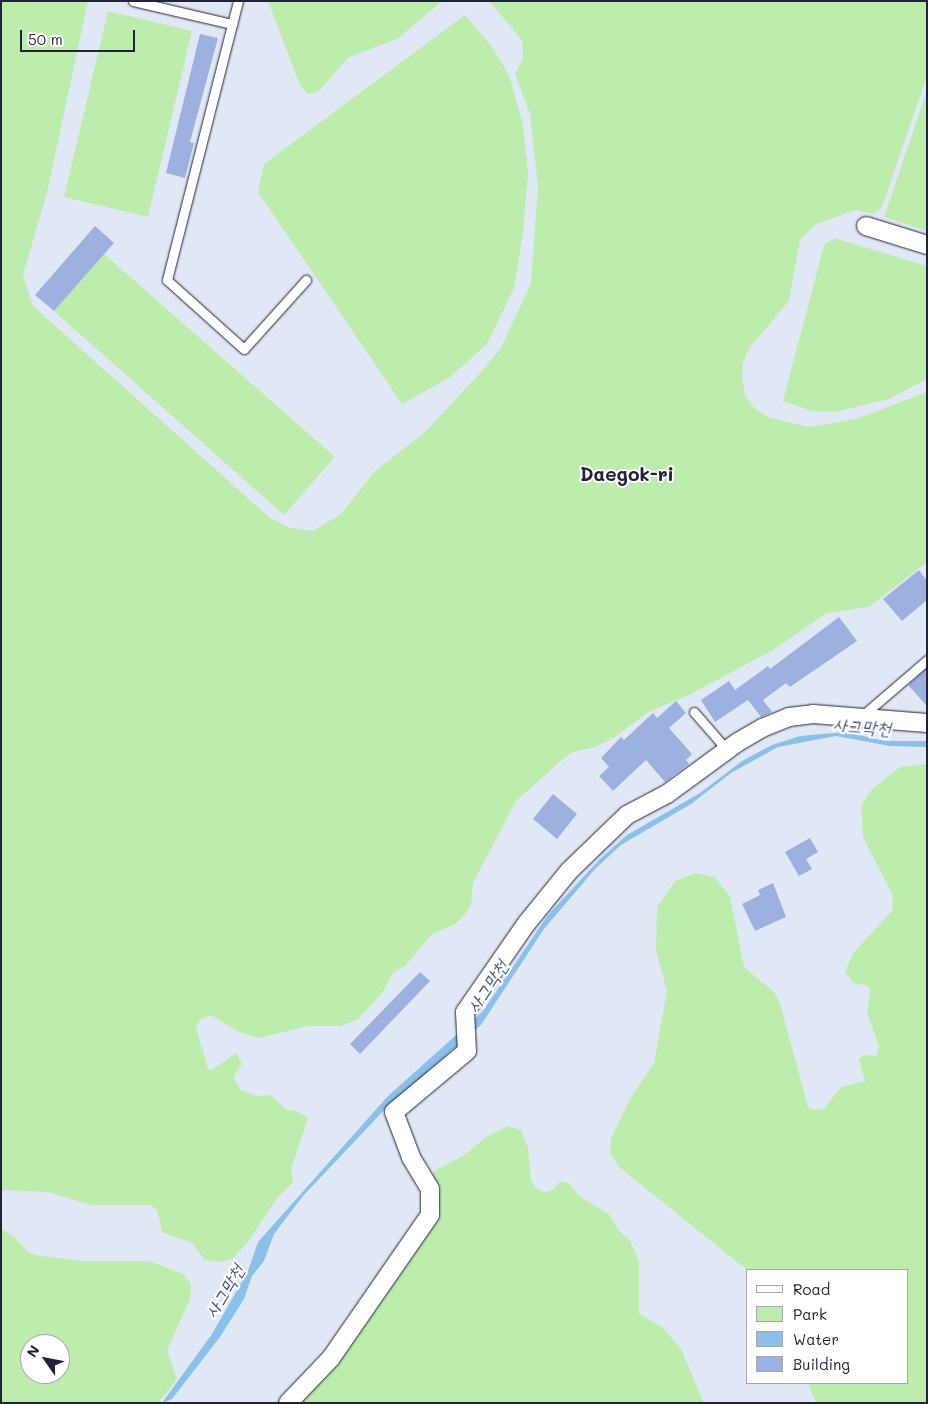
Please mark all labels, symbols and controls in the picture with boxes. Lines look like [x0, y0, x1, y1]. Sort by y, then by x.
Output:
scale bar [22, 20, 138, 52]
text: 50 m [28, 29, 63, 49]
district label: Daegok-ri [580, 463, 674, 485]
water label: 사그막천 [832, 713, 892, 739]
water label: 사그막천 [462, 956, 512, 1016]
water label: 사그막천 [200, 1261, 248, 1321]
legend [746, 1269, 908, 1384]
text: Road [793, 1279, 830, 1299]
text: Park [793, 1304, 827, 1324]
text: Water [793, 1329, 839, 1349]
north arrow [20, 1334, 70, 1384]
text: N [22, 1341, 44, 1361]
text: Building [793, 1354, 850, 1374]

